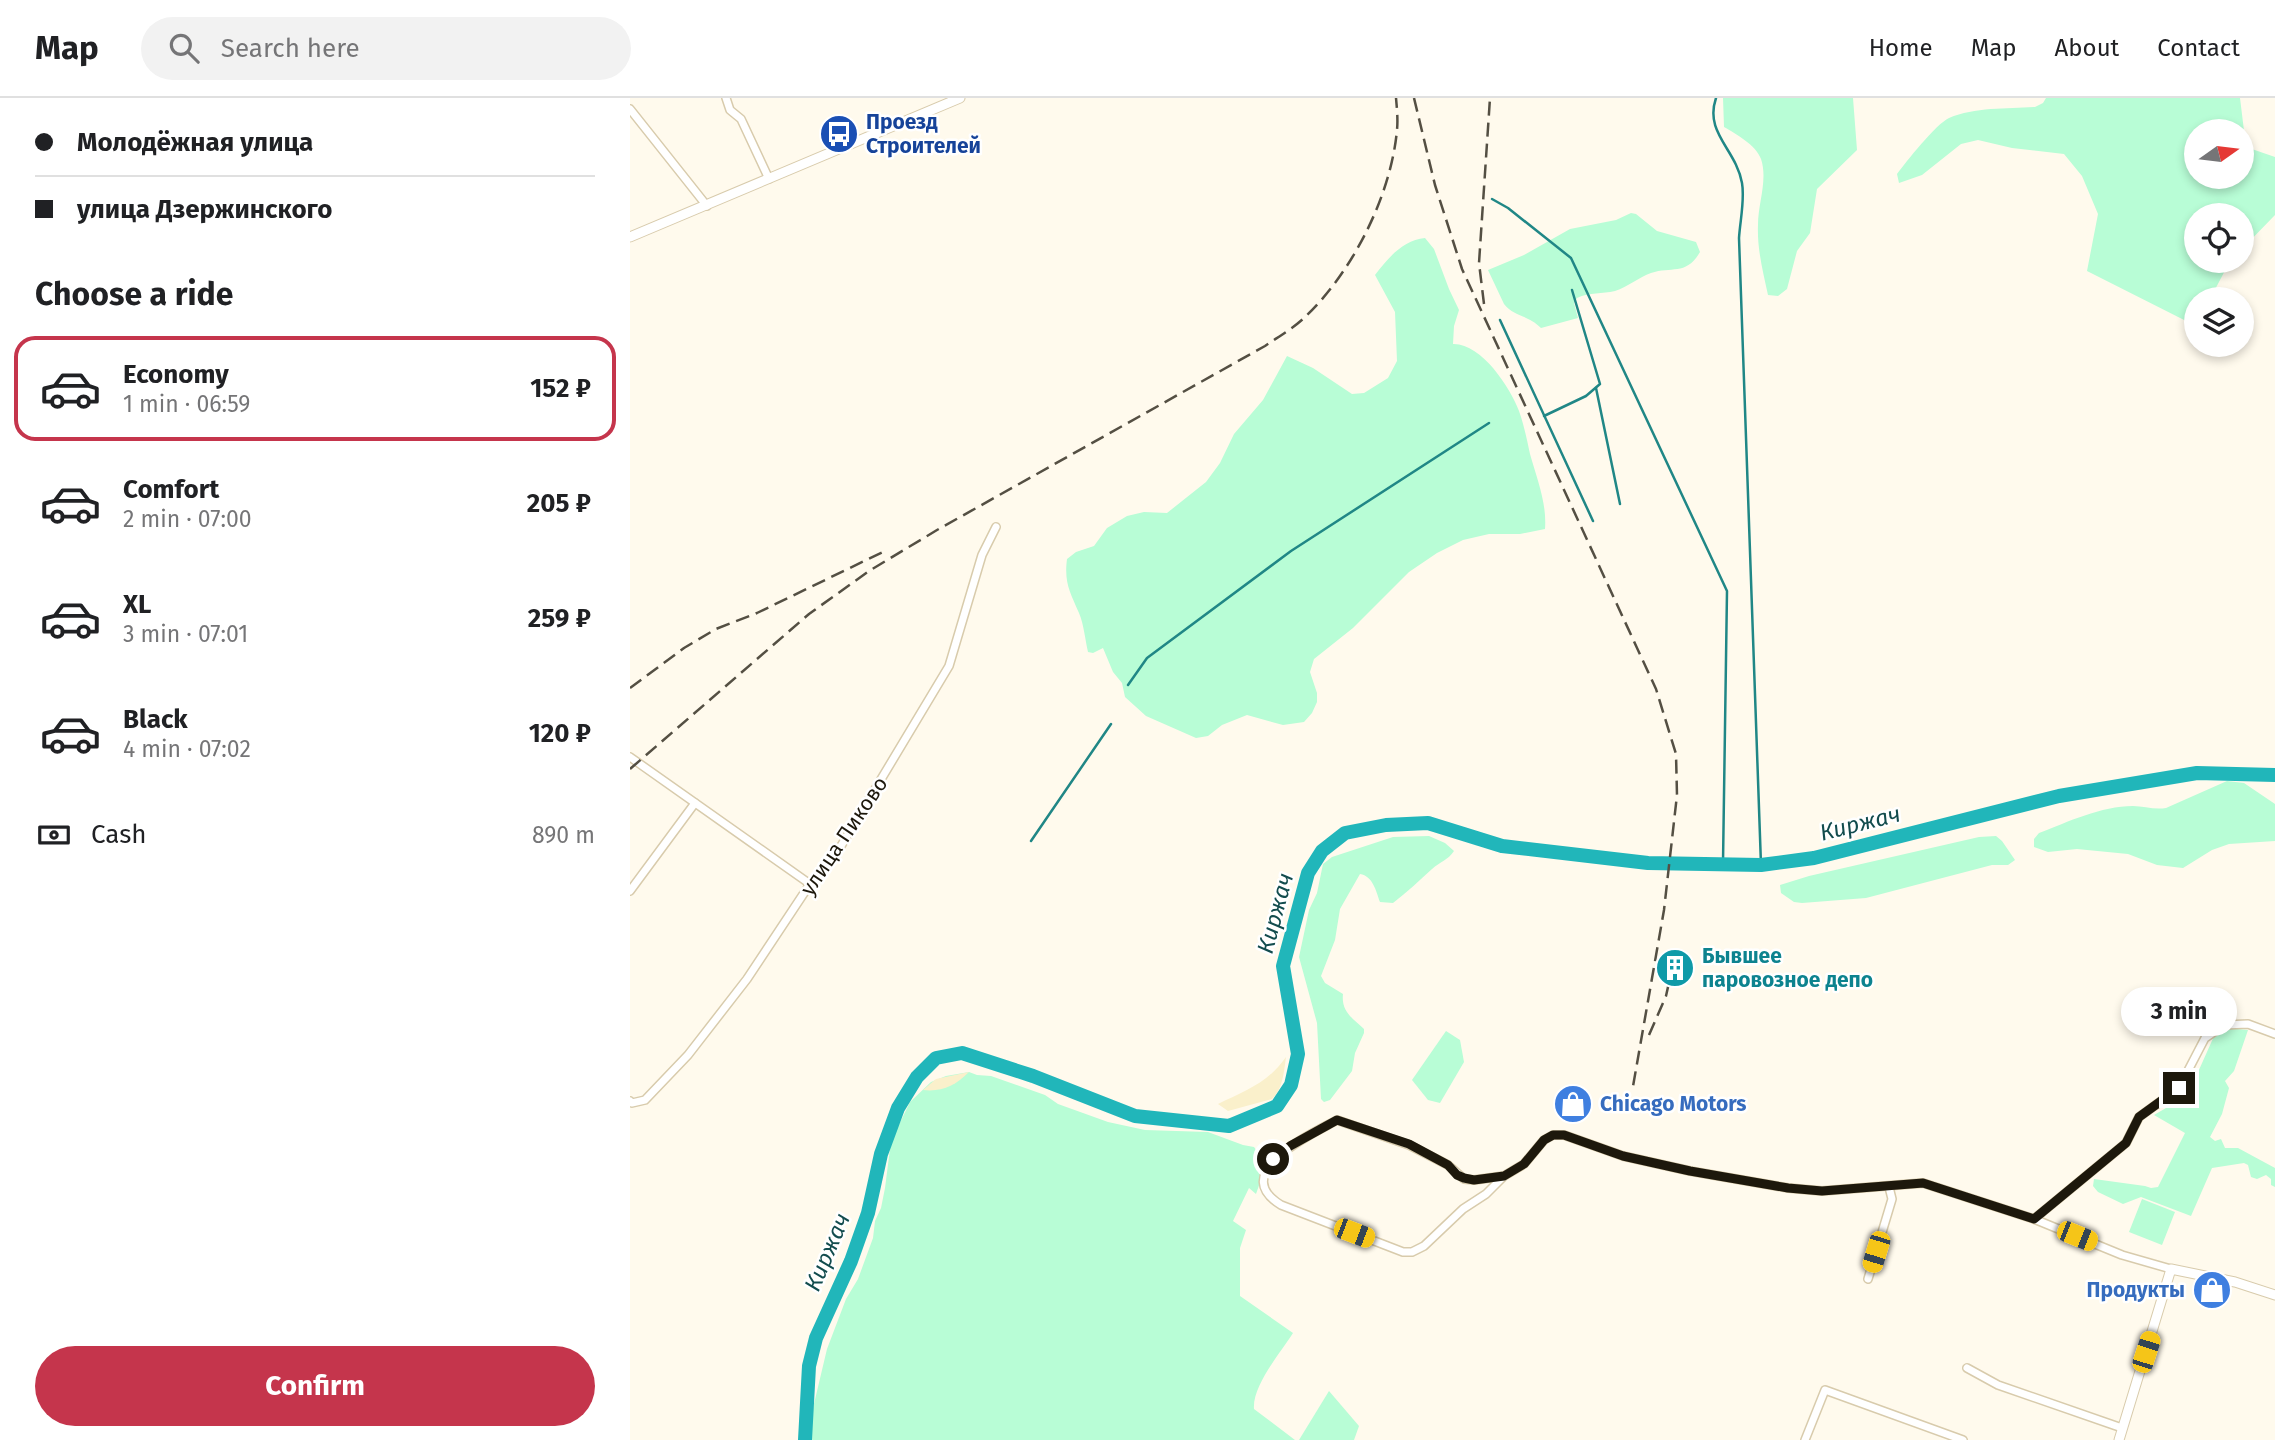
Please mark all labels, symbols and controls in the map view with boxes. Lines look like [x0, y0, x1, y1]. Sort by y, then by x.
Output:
search box [141, 17, 631, 80]
text: Map [35, 28, 99, 68]
icon: search [165, 29, 203, 67]
text: Search here [221, 33, 360, 64]
text: Home [1869, 34, 1933, 62]
text: Map [1971, 34, 2017, 62]
text: About [2055, 34, 2119, 62]
text: Contact [2157, 34, 2240, 62]
place label: Проезд Строителей [866, 109, 981, 159]
bus stop icon: Проезд Строителей [818, 113, 860, 155]
north arrow [2184, 119, 2254, 189]
map controls [2184, 119, 2254, 357]
text: Молодёжная улица [77, 127, 313, 158]
text: улица Дзержинского [77, 194, 332, 225]
button: locate [2184, 203, 2254, 273]
text: Choose a ride [35, 275, 233, 313]
button: layers [2184, 287, 2254, 357]
icon: car [39, 357, 102, 420]
text: Economy [123, 359, 229, 390]
text: 152 ₽ [530, 373, 591, 404]
text: 1 min · 06:59 [123, 390, 250, 418]
icon: car [39, 472, 102, 535]
text: Comfort [123, 474, 219, 505]
text: 205 ₽ [527, 488, 591, 519]
text: 2 min · 07:00 [123, 505, 252, 533]
icon: car [39, 587, 102, 650]
text: XL [123, 589, 151, 620]
text: 259 ₽ [528, 603, 591, 634]
text: 3 min · 07:01 [123, 620, 248, 648]
icon: car [39, 702, 102, 765]
text: Black [123, 704, 188, 735]
text: 120 ₽ [529, 718, 591, 749]
text: 4 min · 07:02 [123, 735, 251, 763]
street label: улица Пиково [795, 772, 893, 900]
water label: Киржач [1817, 799, 1903, 847]
icon: cash [35, 816, 73, 854]
text: Cash [91, 819, 147, 850]
text: 890 m [532, 821, 595, 849]
water label: Киржач [1251, 870, 1299, 956]
place label: Бывшее паровозное депо [1702, 943, 1873, 993]
building icon: Бывшее паровозное депо [1654, 947, 1696, 989]
callout: 3 min [2121, 986, 2237, 1035]
text: 3 min [2151, 997, 2207, 1025]
route end [2163, 1072, 2195, 1104]
shop icon: Chicago Motors [1552, 1083, 1594, 1125]
place label: Chicago Motors [1600, 1091, 1746, 1117]
route start [1257, 1143, 1289, 1175]
water label: Киржач [798, 1209, 856, 1295]
car [1331, 1216, 1378, 1250]
car [2054, 1218, 2101, 1254]
car [1860, 1229, 1893, 1275]
shop icon: Продукты [2191, 1269, 2233, 1311]
place label: Продукты [2087, 1277, 2185, 1303]
car [2130, 1329, 2163, 1375]
button: Confirm [35, 1346, 595, 1426]

